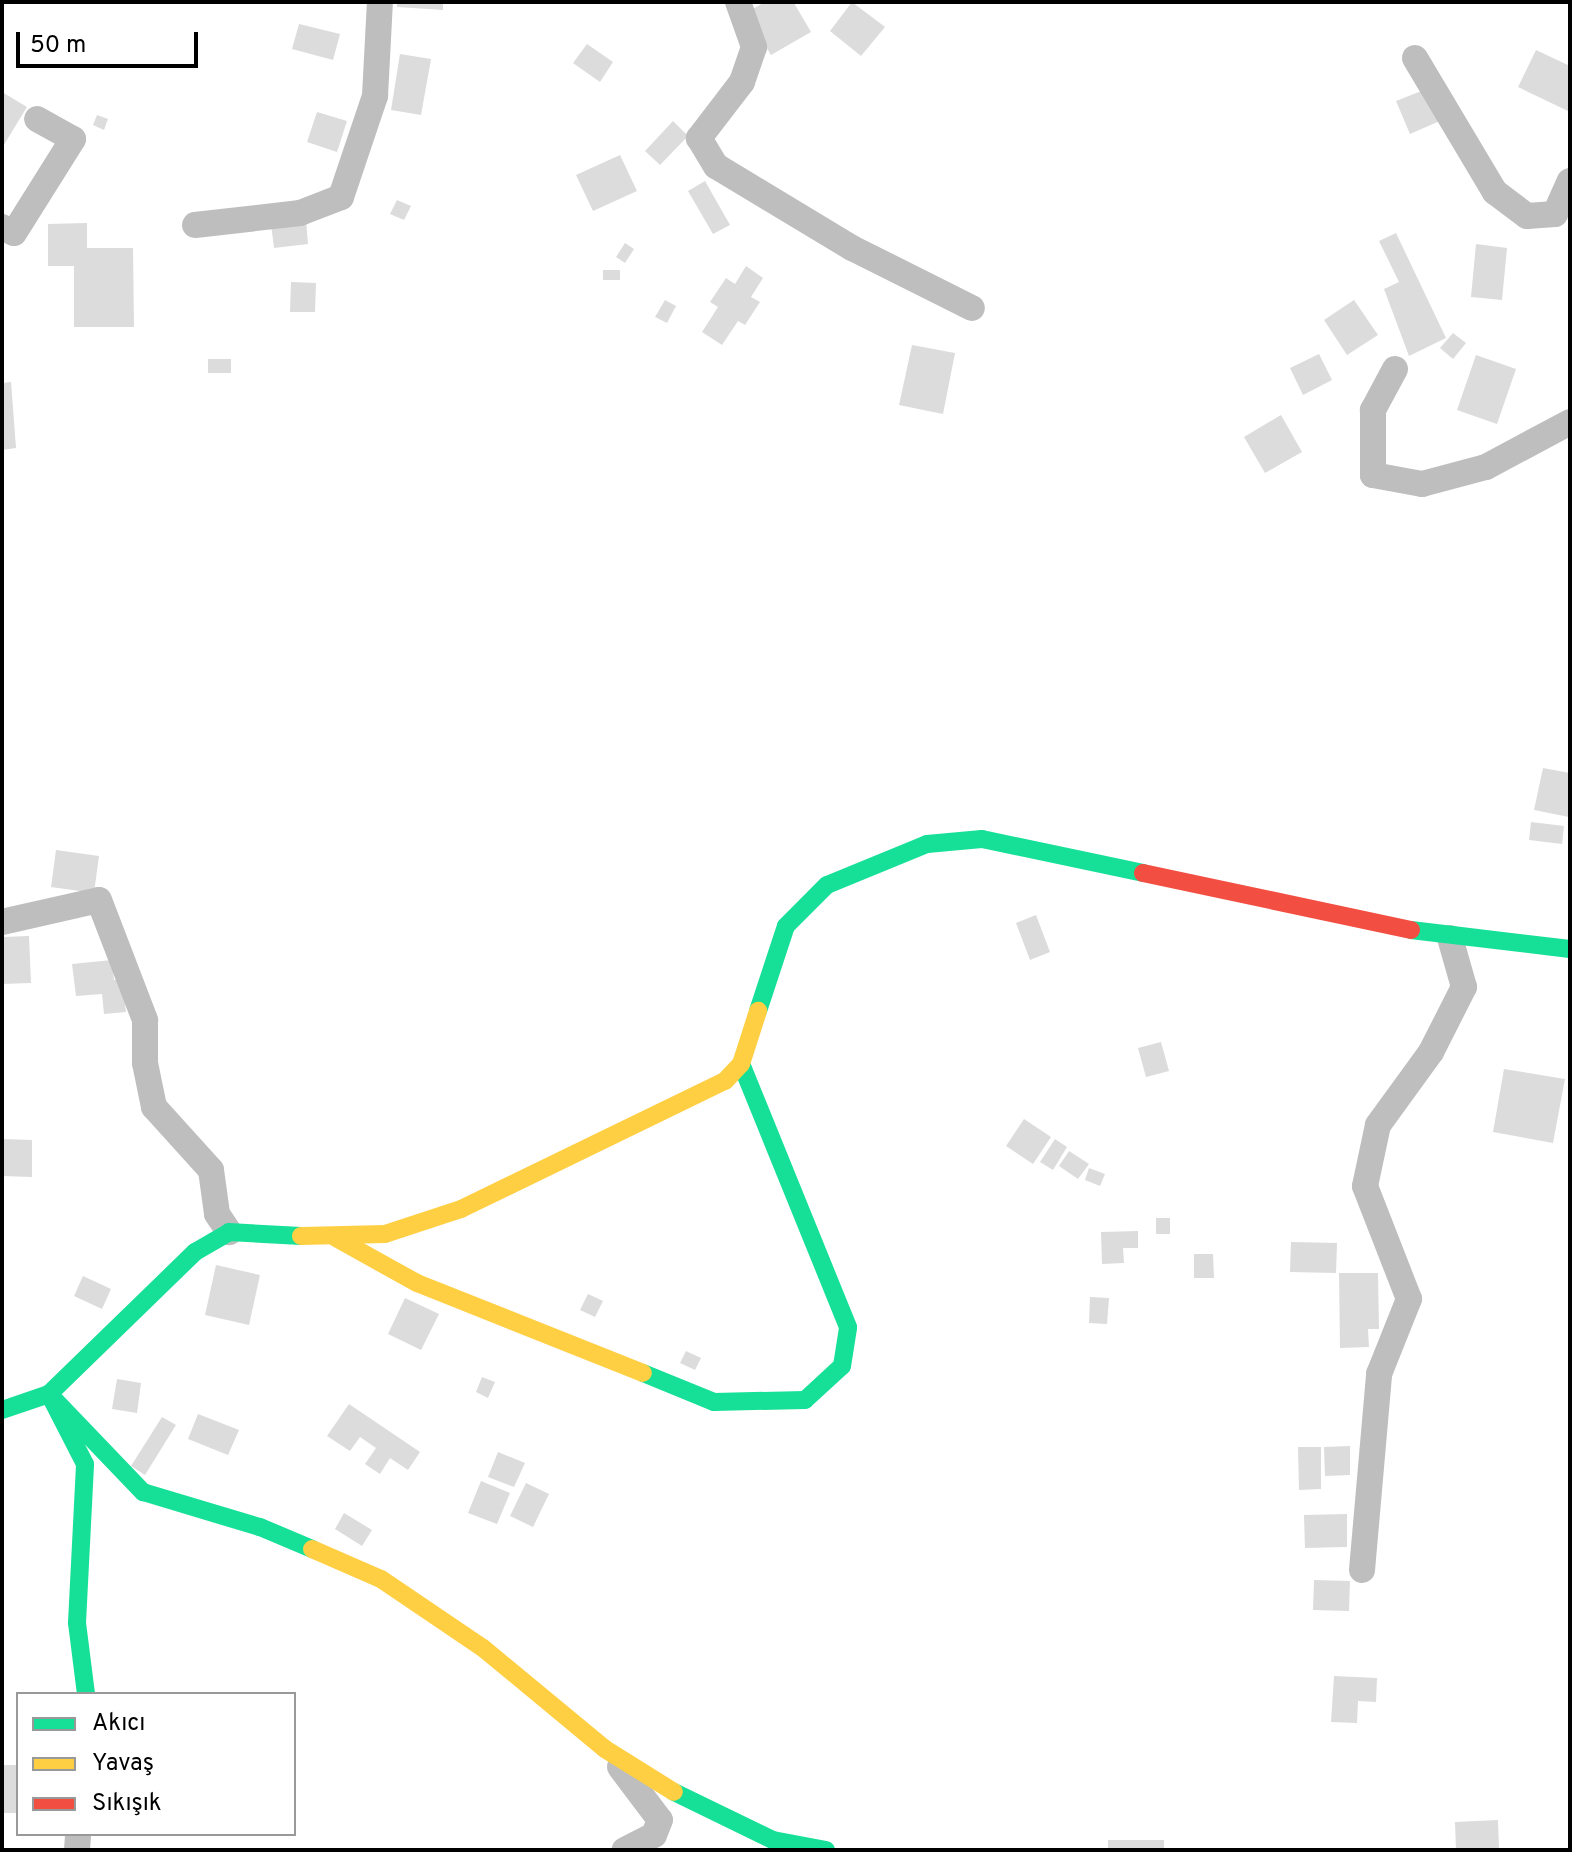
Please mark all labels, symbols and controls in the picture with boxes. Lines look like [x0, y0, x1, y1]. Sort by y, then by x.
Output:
scale bar [20, 16, 202, 66]
text: 50 m [30, 31, 86, 61]
legend [16, 1692, 296, 1836]
text: Akıcı [92, 1709, 145, 1739]
text: Yavaş [92, 1749, 154, 1779]
text: Sıkışık [92, 1789, 162, 1819]

